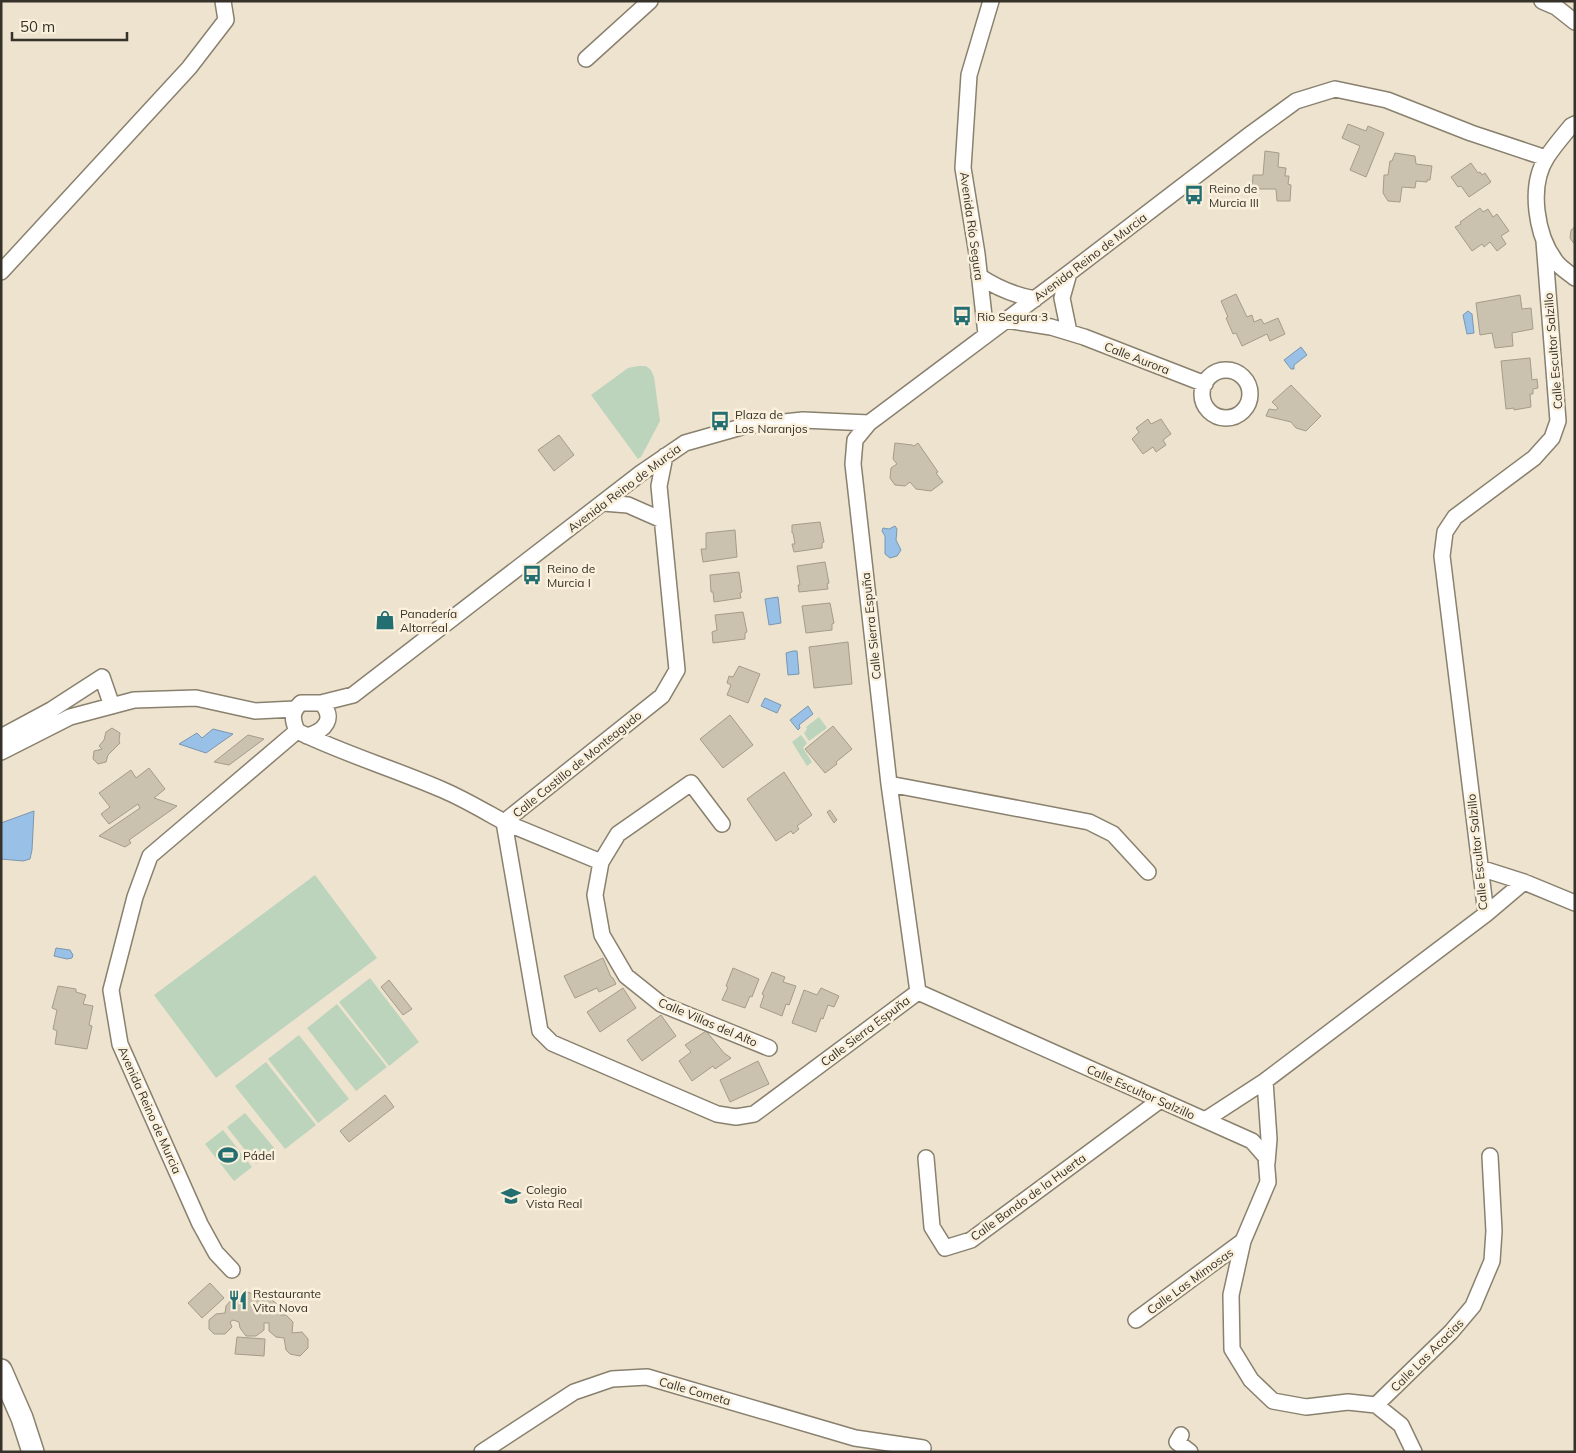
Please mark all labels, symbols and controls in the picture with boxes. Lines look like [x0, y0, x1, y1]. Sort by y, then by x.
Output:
scale bar [12, 10, 128, 42]
text: 50 m [20, 17, 55, 36]
street label: Avenida Río Segura [957, 171, 987, 281]
place label: Reino de Murcia III [1209, 181, 1259, 210]
bus stop icon: Reino de Murcia III [1183, 184, 1205, 206]
street label: Avenida Reino de Murcia [1031, 210, 1149, 304]
street label: Calle Escultor Salzillo [1540, 292, 1566, 410]
bus stop icon: Rio Segura 3 [951, 305, 973, 327]
place label: Rio Segura 3 [977, 309, 1048, 324]
street label: Calle Aurora [1102, 339, 1172, 377]
place label: Plaza de Los Naranjos [735, 407, 808, 436]
bus stop icon: Plaza de Los Naranjos [709, 410, 731, 432]
street label: Avenida Reino de Murcia [565, 441, 683, 535]
place label: Reino de Murcia I [547, 561, 595, 590]
bus stop icon: Reino de Murcia I [521, 564, 543, 586]
street label: Calle Sierra Espuña [858, 572, 884, 680]
place label: Panadería Altorreal [400, 606, 457, 635]
shop icon: Panadería Altorreal [374, 609, 396, 631]
street label: Calle Castillo de Monteagudo [510, 707, 645, 821]
street label: Calle Escultor Salzillo [1463, 793, 1491, 911]
street label: Calle Sierra Espuña [817, 993, 913, 1069]
street label: Calle Villas del Alto [656, 994, 760, 1050]
street label: Avenida Reino de Murcia [115, 1044, 185, 1176]
street label: Calle Escultor Salzillo [1085, 1061, 1198, 1123]
sports icon: Pádel [217, 1144, 239, 1166]
place label: Pádel [243, 1148, 275, 1163]
street label: Calle Bando de la Huerta [967, 1150, 1089, 1244]
place label: Colegio Vista Real [526, 1182, 582, 1211]
school or university icon: Colegio Vista Real [500, 1185, 522, 1207]
street label: Calle Las Mimosas [1144, 1245, 1236, 1317]
place label: Restaurante Vita Nova [253, 1286, 321, 1315]
restaurant icon: Restaurante Vita Nova [227, 1289, 249, 1311]
street label: Calle Las Acacias [1387, 1315, 1467, 1395]
street label: Calle Cometa [658, 1374, 732, 1408]

